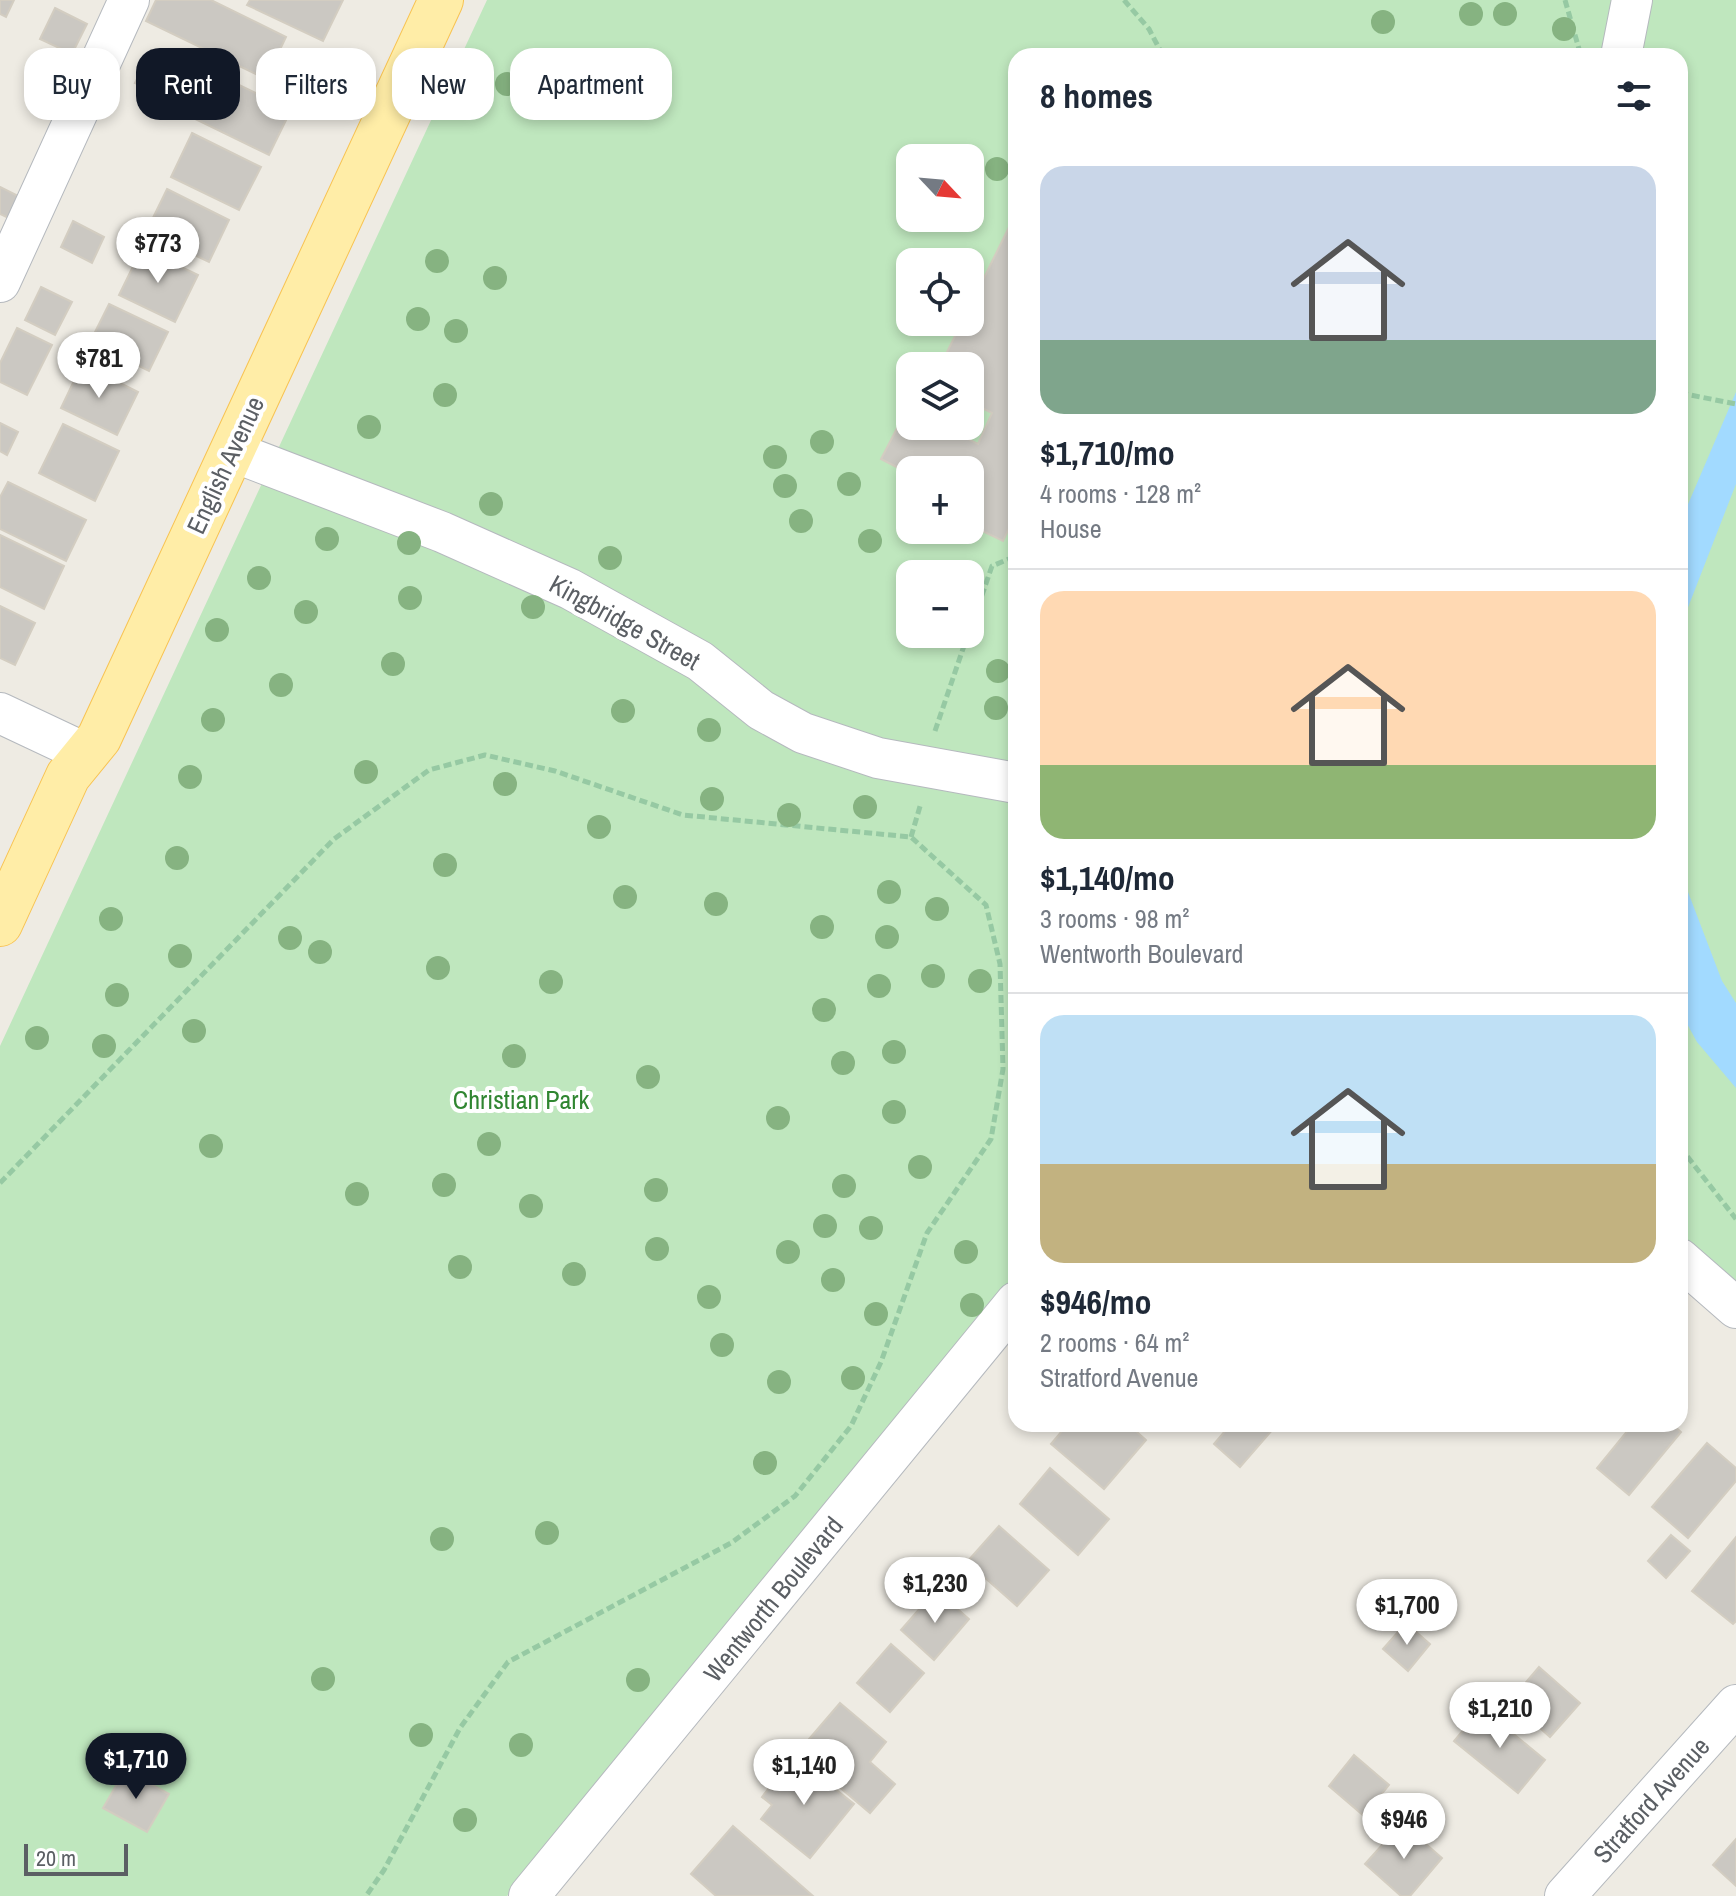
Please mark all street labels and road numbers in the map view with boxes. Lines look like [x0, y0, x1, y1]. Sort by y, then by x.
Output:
street label: English Avenue [178, 391, 272, 539]
street label: Kingbridge Street [543, 566, 707, 678]
street label: Wentworth Boulevard [695, 1509, 851, 1689]
street label: Stratford Avenue [1585, 1729, 1717, 1871]

